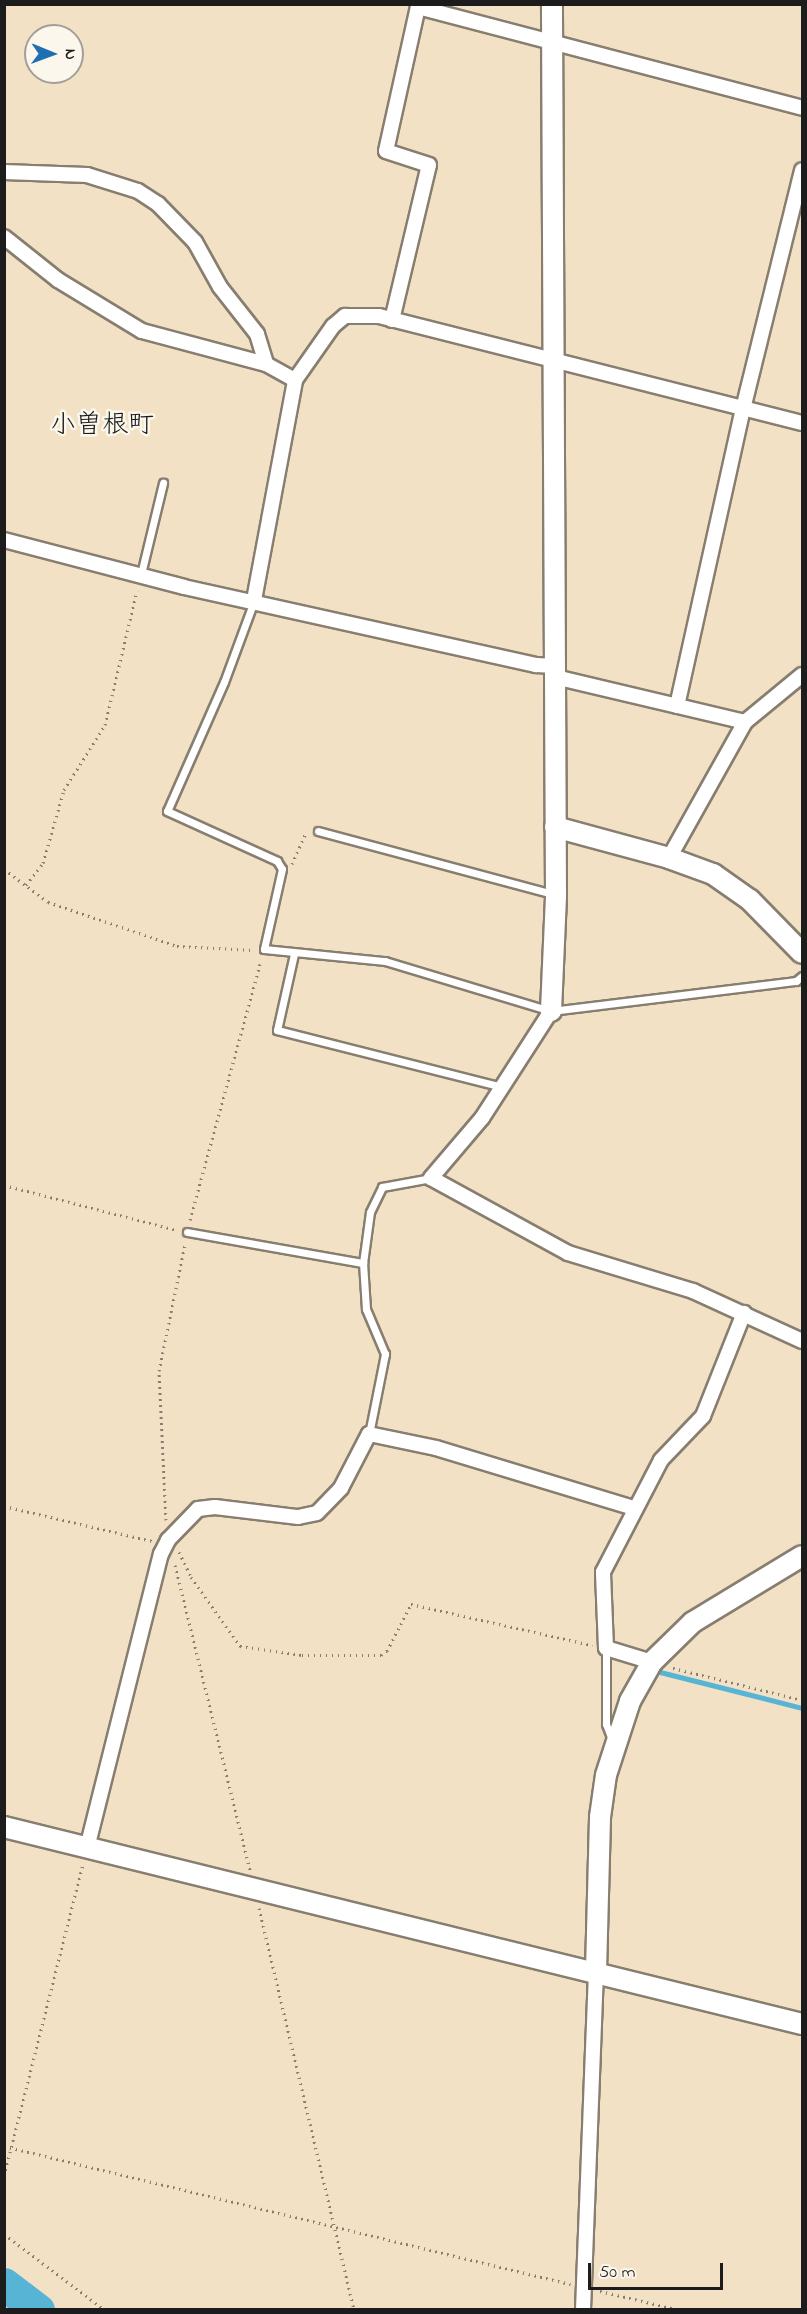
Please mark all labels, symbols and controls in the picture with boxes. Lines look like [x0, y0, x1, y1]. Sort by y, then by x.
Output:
north arrow [24, 24, 84, 84]
text: N [58, 49, 82, 60]
district label: 小曽根町 [50, 411, 154, 443]
scale bar [591, 2251, 726, 2289]
text: 50 m [599, 2260, 636, 2286]

